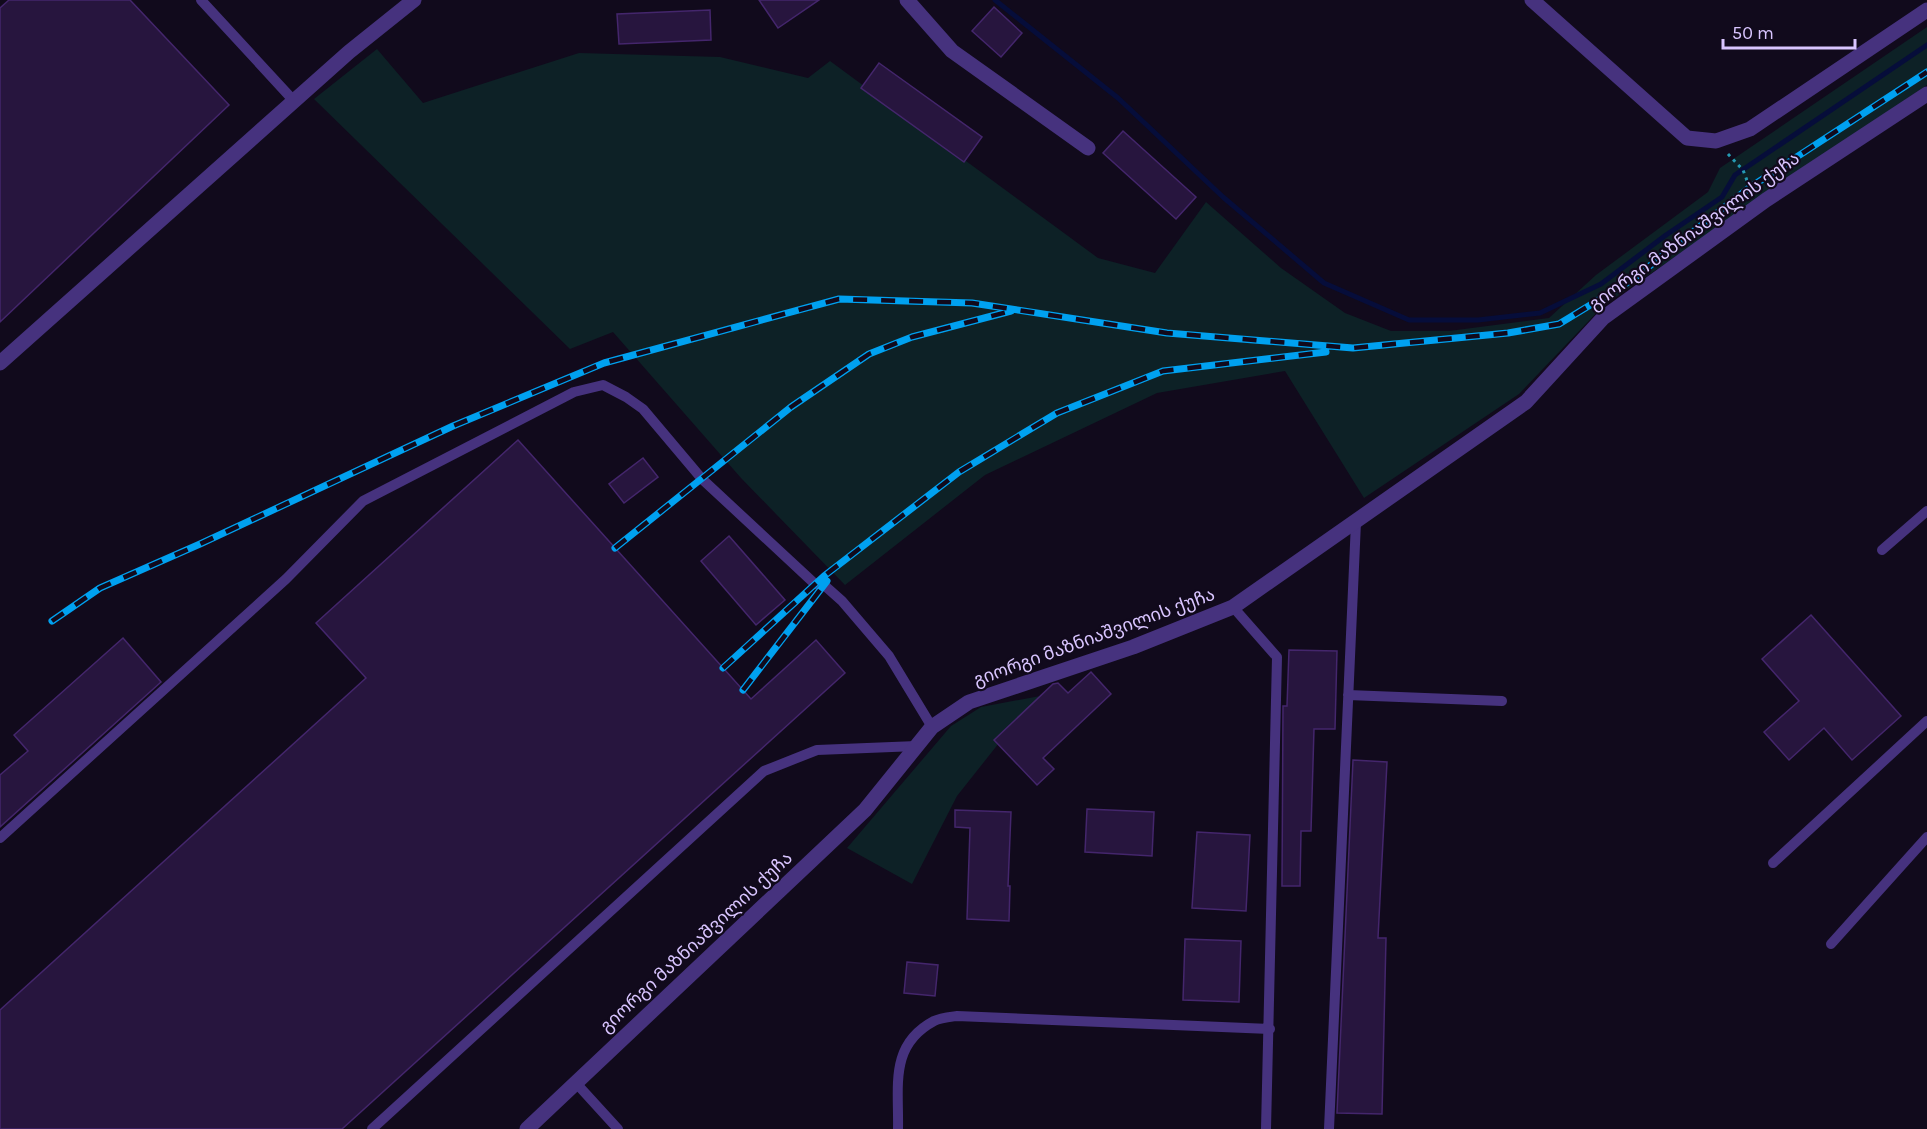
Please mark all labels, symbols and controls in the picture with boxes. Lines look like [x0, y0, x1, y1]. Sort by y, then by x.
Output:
scale bar [1723, 12, 1855, 50]
text: 50 m [1732, 22, 1774, 44]
street label: გიორგი მაზნიაშვილის ქუჩა [1584, 147, 1804, 315]
street label: გიორგი მაზნიაშვილის ქუჩა [970, 583, 1218, 691]
street label: გიორგი მაზნიაშვილის ქუჩა [595, 847, 797, 1037]

